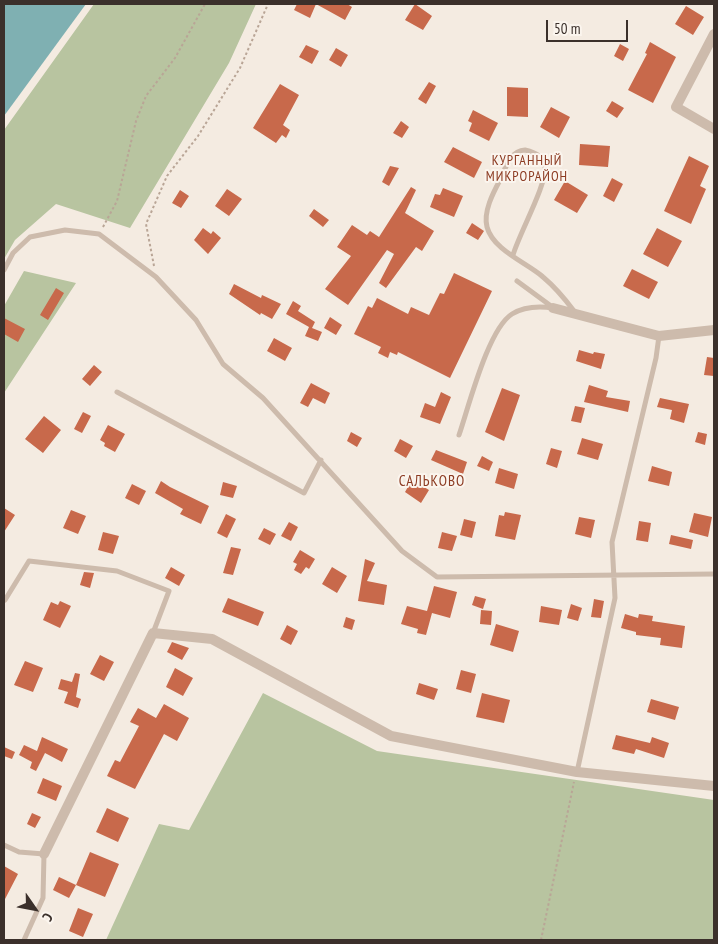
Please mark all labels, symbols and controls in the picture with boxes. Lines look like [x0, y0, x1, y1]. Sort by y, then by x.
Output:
scale bar [548, 10, 630, 42]
text: 50 m [554, 19, 580, 38]
district label: КУРГАННЫЙ МИКРОРАЙОН [485, 153, 569, 186]
district label: САЛЬКОВО [398, 473, 466, 491]
north arrow [10, 884, 60, 934]
text: С [38, 910, 57, 925]

